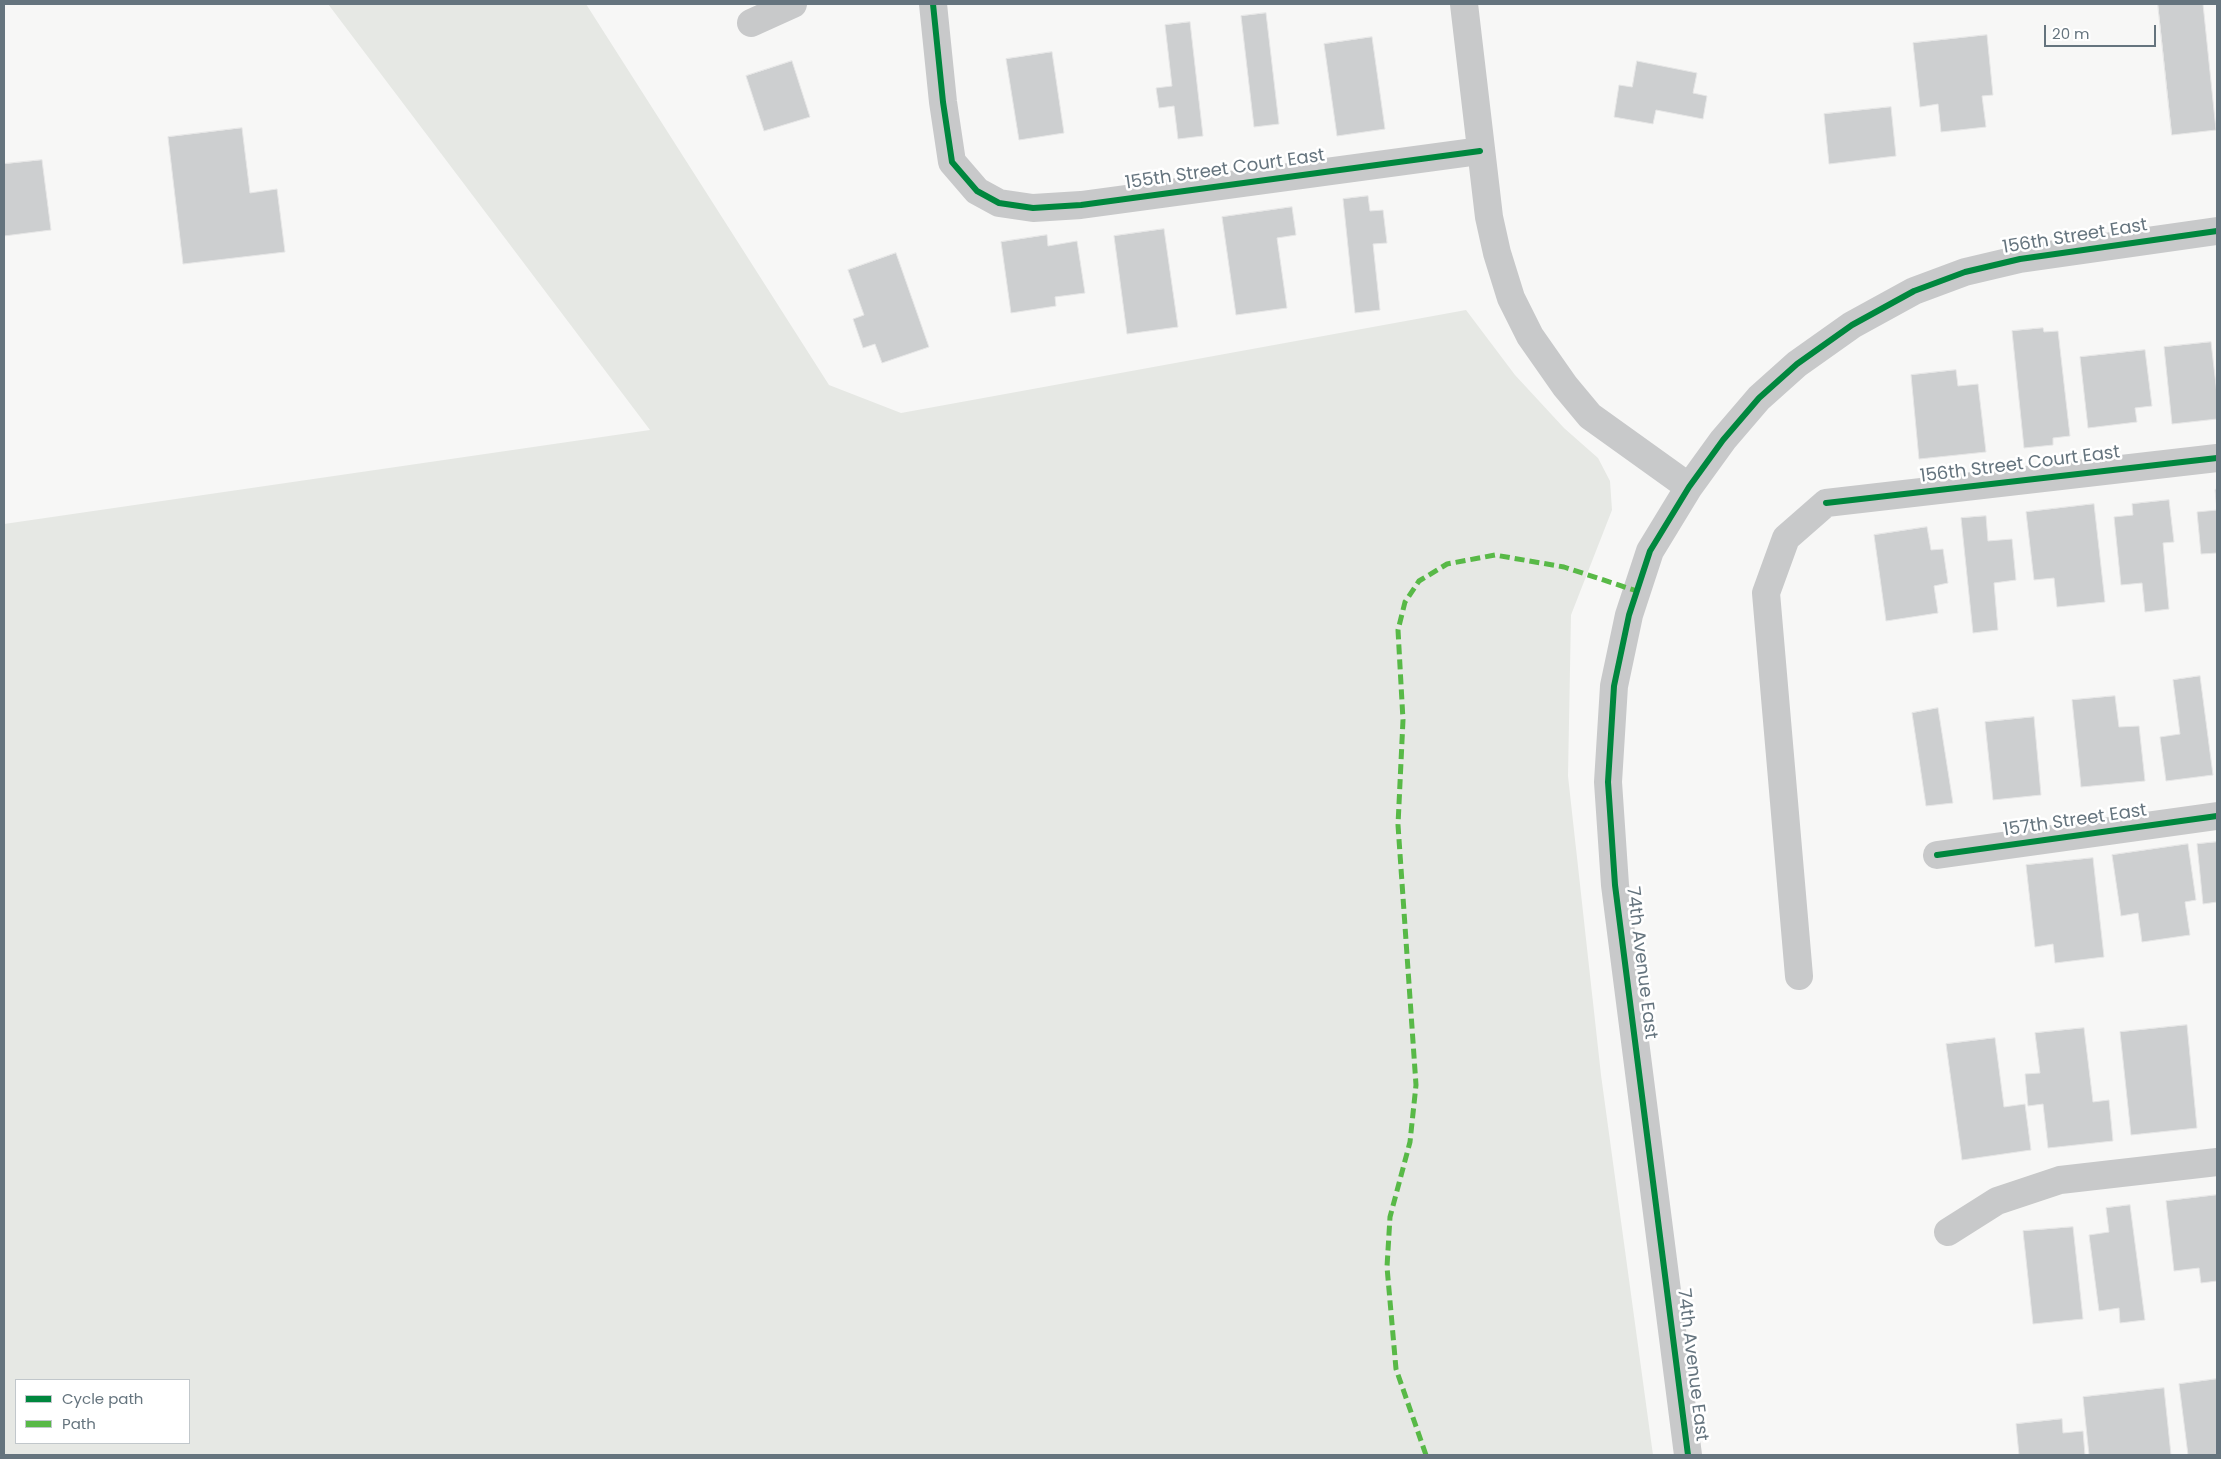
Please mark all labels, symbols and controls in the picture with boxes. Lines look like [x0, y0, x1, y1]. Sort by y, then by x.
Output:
scale bar [2046, 15, 2158, 47]
text: 20 m [2052, 23, 2090, 44]
street label: 155th Street Court East [1124, 145, 1326, 195]
street label: 156th Street East [2001, 215, 2149, 259]
street label: 156th Street Court East [1919, 442, 2121, 488]
street label: 157th Street East [2002, 800, 2148, 842]
street label: 74th Avenue East [1621, 885, 1661, 1041]
street label: 74th Avenue East [1672, 1287, 1712, 1443]
legend [15, 1379, 190, 1444]
text: Cycle path [62, 1388, 143, 1409]
text: Path [62, 1413, 96, 1434]

